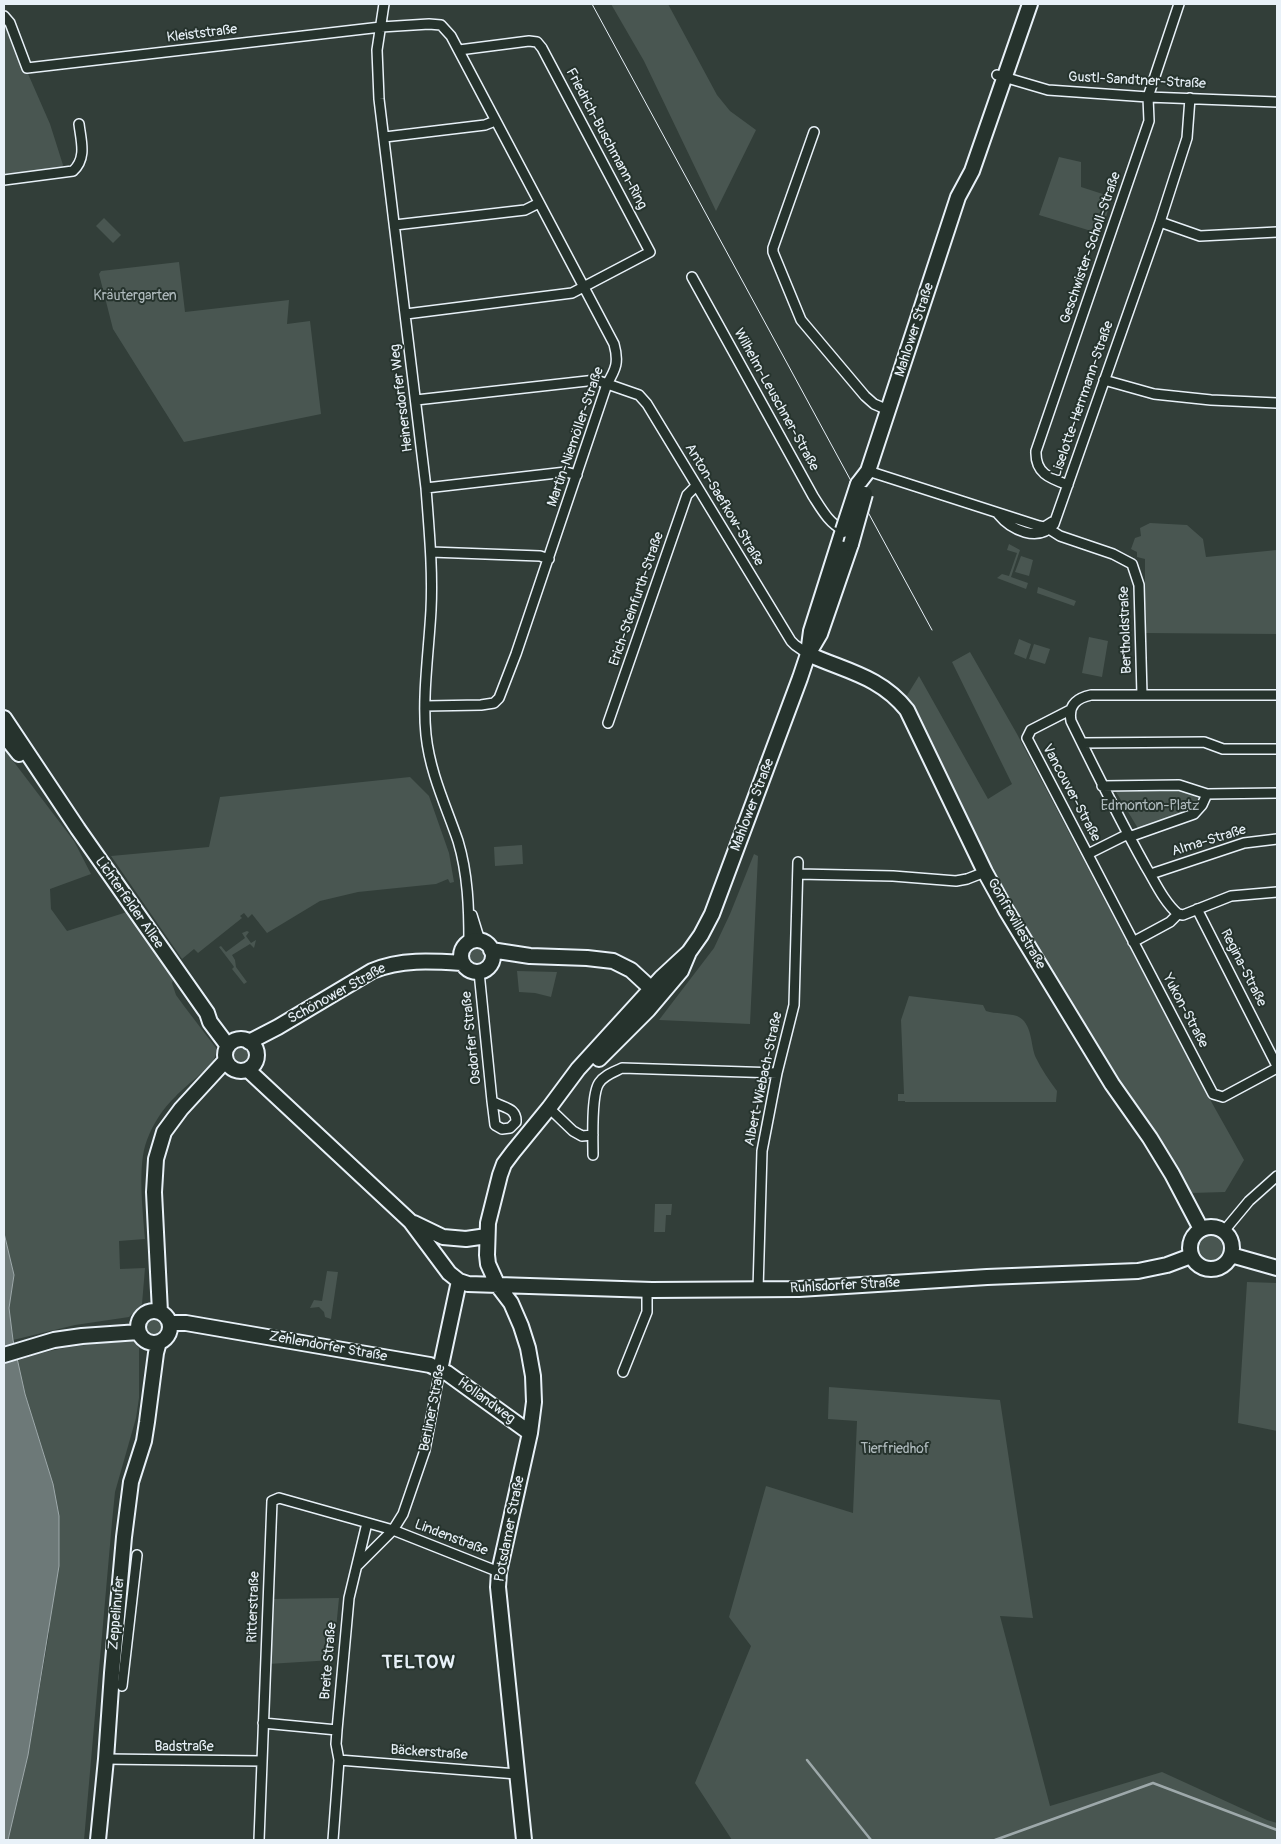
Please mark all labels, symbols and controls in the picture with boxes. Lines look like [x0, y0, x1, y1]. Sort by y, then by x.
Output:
street label: Kleiststraße [166, 21, 238, 47]
street label: Friedrich-Buschmann-Ring [562, 66, 650, 212]
street label: Gustl-Sandtner-Straße [1068, 69, 1206, 93]
street label: Geschwister-Scholl-Straße [1057, 170, 1125, 326]
street label: Mahlower Straße [892, 281, 938, 379]
park label: Kräutergarten [93, 288, 177, 304]
street label: Liselotte-Herrmann-Straße [1048, 319, 1118, 479]
street label: Wilhelm-Leuschner-Straße [730, 326, 822, 474]
street label: Heinersdorfer Weg [387, 343, 417, 453]
street label: Martin-Niemöller-Straße [544, 365, 608, 509]
street label: Anton-Saefkow-Straße [681, 441, 767, 569]
street label: Erich-Steinfurth-Straße [606, 530, 668, 668]
street label: Bertholdstraße [1116, 586, 1136, 674]
street label: Vancouver-Straße [1038, 741, 1104, 845]
street label: Mahlower Straße [728, 756, 778, 854]
park label: Edmonton-Platz [1101, 798, 1199, 814]
street label: Alma-Straße [1170, 822, 1248, 860]
street label: Lichterfelder Allee [91, 854, 167, 952]
street label: Gonfrevillestraße [983, 876, 1049, 972]
street label: Regina-Straße [1216, 926, 1270, 1010]
street label: Schönower Straße [285, 960, 389, 1028]
street label: Yukon-Straße [1158, 971, 1212, 1051]
street label: Osdorfer Straße [459, 990, 485, 1086]
street label: Albert-Wiebach-Straße [742, 1010, 786, 1148]
street label: Ruhlsdorfer Straße [790, 1275, 900, 1297]
street label: Zehlendorfer Straße [268, 1328, 388, 1366]
street label: Berliner Straße [416, 1363, 450, 1453]
street label: Hollandweg [454, 1374, 518, 1428]
park label: Tierfriedhof [861, 1441, 929, 1457]
street label: Potsdamer Straße [491, 1475, 529, 1583]
street label: Lindenstraße [412, 1516, 490, 1560]
street label: Ritterstraße [244, 1571, 264, 1643]
street label: Zeppelinufer [105, 1575, 129, 1651]
street label: Breite Straße [317, 1622, 341, 1700]
district label: TELTOW [381, 1652, 457, 1674]
street label: Badstraße [154, 1739, 214, 1755]
street label: Bäckerstraße [390, 1742, 468, 1764]

